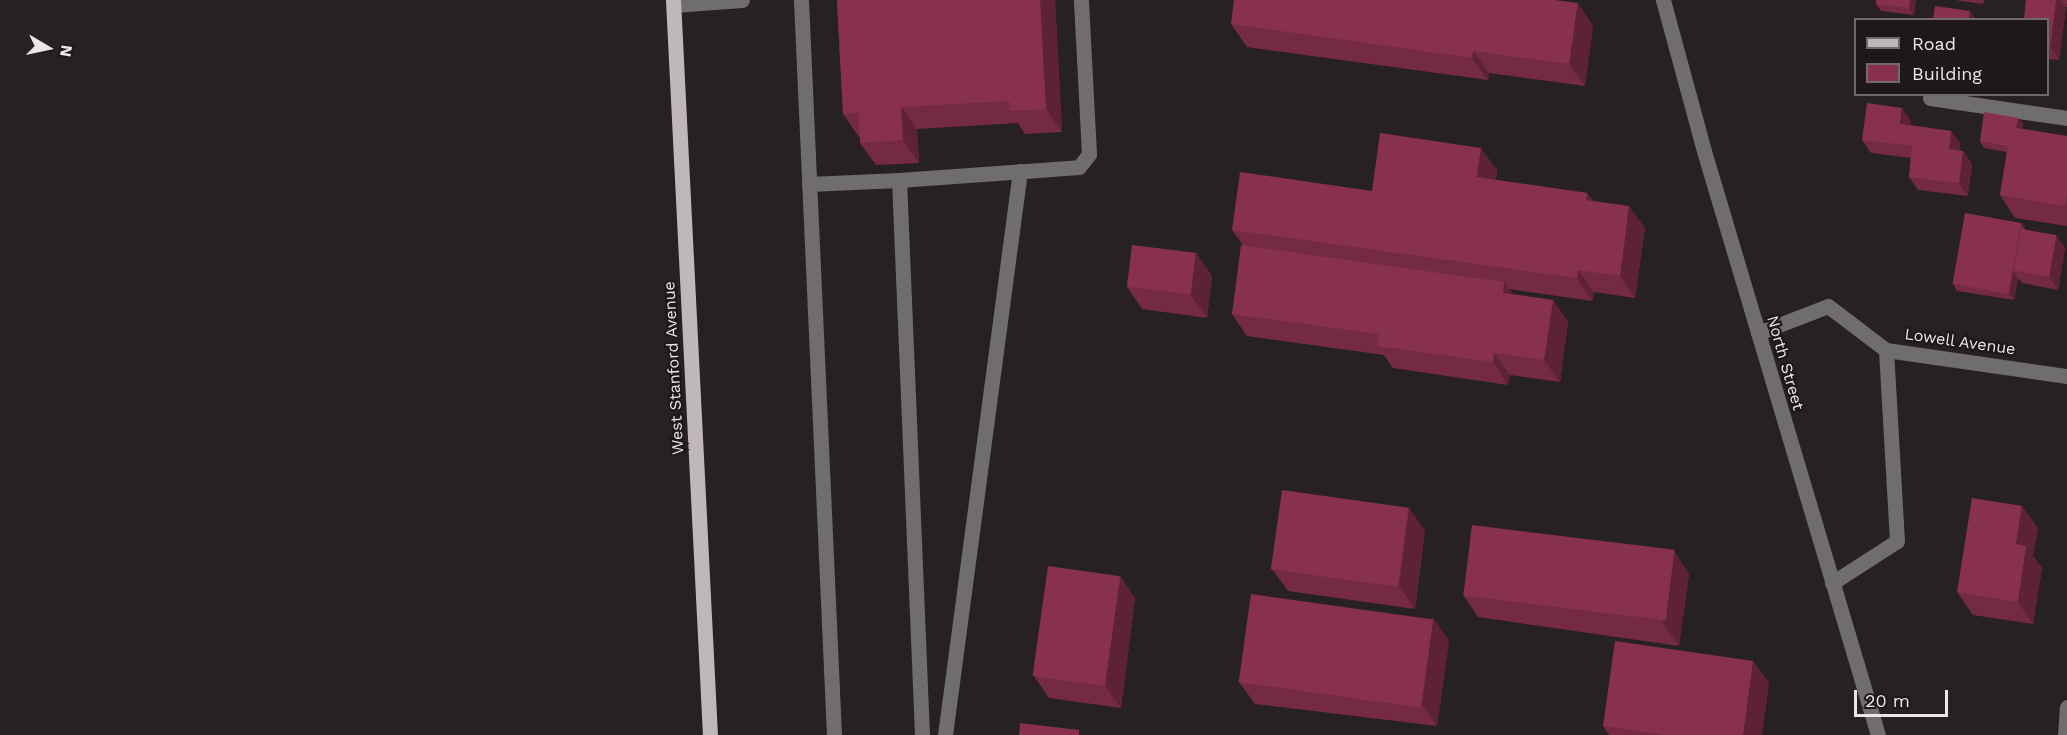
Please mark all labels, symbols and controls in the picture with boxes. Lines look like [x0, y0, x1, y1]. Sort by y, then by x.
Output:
north arrow [18, 18, 78, 78]
legend [1854, 18, 2049, 96]
text: Road [1912, 33, 1956, 54]
text: N [56, 44, 77, 58]
text: Building [1912, 63, 1982, 84]
street label: West Stanford Avenue [660, 280, 688, 456]
street label: North Street [1762, 313, 1808, 413]
street label: Lowell Avenue [1903, 325, 2017, 359]
scale bar [1857, 678, 1952, 716]
text: 20 m [1865, 690, 1910, 711]

